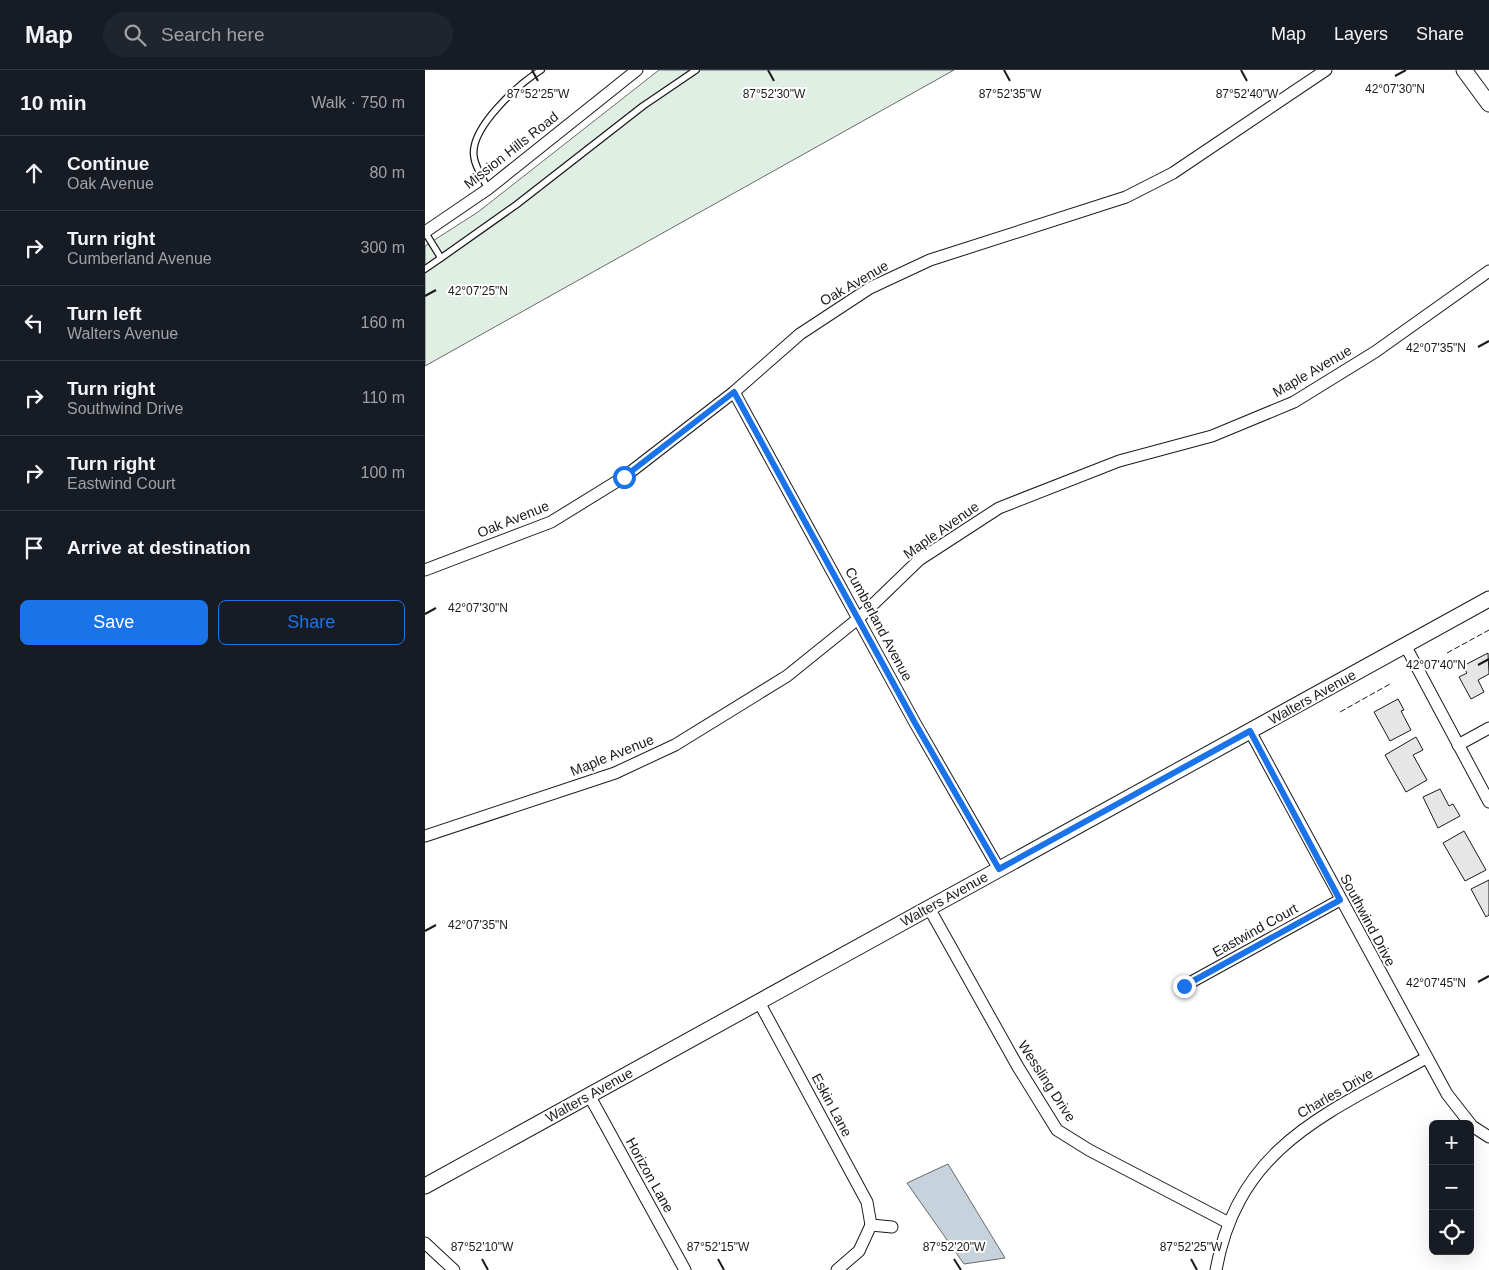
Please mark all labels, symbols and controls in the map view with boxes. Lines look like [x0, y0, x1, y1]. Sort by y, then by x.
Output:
search box [103, 12, 453, 57]
text: Map [25, 21, 73, 48]
icon: search [121, 21, 149, 49]
text: Search here [161, 24, 265, 45]
text: Map [1271, 24, 1306, 44]
text: Layers [1334, 24, 1388, 44]
text: Share [1416, 24, 1464, 44]
text: 42°07'30"N [1365, 82, 1425, 96]
text: 87°52'25"W [507, 87, 570, 101]
text: 87°52'30"W [743, 87, 806, 101]
text: 87°52'35"W [979, 87, 1042, 101]
text: 87°52'40"W [1216, 87, 1279, 101]
text: 10 min [20, 91, 87, 114]
text: Walk · 750 m [311, 94, 405, 111]
street label: Mission Hills Road [461, 108, 561, 192]
text: Continue [67, 153, 149, 174]
icon: ahead [20, 159, 48, 187]
text: 80 m [369, 164, 405, 181]
text: Oak Avenue [67, 175, 154, 192]
text: Turn right [67, 228, 155, 249]
icon: right [20, 234, 48, 262]
text: 300 m [361, 239, 405, 256]
text: Cumberland Avenue [67, 250, 212, 267]
street label: Oak Avenue [817, 257, 891, 309]
text: 42°07'25"N [448, 284, 508, 298]
text: Turn left [67, 303, 142, 324]
icon: left [20, 309, 48, 337]
text: 160 m [361, 314, 405, 331]
text: Walters Avenue [67, 325, 178, 342]
text: 42°07'35"N [1406, 341, 1466, 355]
street label: Maple Avenue [1270, 342, 1354, 400]
text: Turn right [67, 378, 155, 399]
icon: right [20, 384, 48, 412]
text: 110 m [362, 389, 405, 406]
text: Southwind Drive [67, 400, 184, 417]
text: Turn right [67, 453, 155, 474]
icon: right [20, 459, 48, 487]
text: 100 m [361, 464, 405, 481]
route start [613, 466, 636, 489]
text: Eastwind Court [67, 475, 176, 492]
street label: Oak Avenue [475, 497, 551, 541]
street label: Maple Avenue [900, 498, 982, 562]
icon: arrive [20, 534, 48, 562]
text: Arrive at destination [67, 537, 251, 558]
street label: Cumberland Avenue [842, 564, 916, 684]
button: Save [20, 600, 208, 645]
button: Share [218, 600, 405, 645]
text: 42°07'30"N [448, 601, 508, 615]
text: 42°07'40"N [1406, 658, 1466, 672]
street label: Walters Avenue [1266, 666, 1359, 728]
street label: Maple Avenue [568, 731, 656, 779]
street label: Walters Avenue [898, 868, 991, 930]
street label: Southwind Drive [1337, 871, 1399, 969]
street label: Eastwind Court [1210, 900, 1300, 960]
text: 42°07'35"N [448, 918, 508, 932]
route end [1173, 975, 1196, 998]
text: 42°07'45"N [1406, 976, 1466, 990]
street label: Wessling Drive [1015, 1038, 1079, 1125]
street label: Walters Avenue [543, 1064, 636, 1126]
street label: Charles Drive [1294, 1065, 1376, 1121]
street label: Eskin Lane [809, 1071, 855, 1140]
map controls [1429, 1120, 1474, 1255]
button: + [1429, 1120, 1474, 1165]
street label: Horizon Lane [623, 1135, 677, 1215]
button: − [1429, 1165, 1474, 1210]
button: locate [1429, 1210, 1474, 1255]
text: 87°52'10"W [451, 1240, 514, 1254]
text: 87°52'15"W [687, 1240, 750, 1254]
text: 87°52'20"W [923, 1240, 986, 1254]
text: 87°52'25"W [1160, 1240, 1223, 1254]

